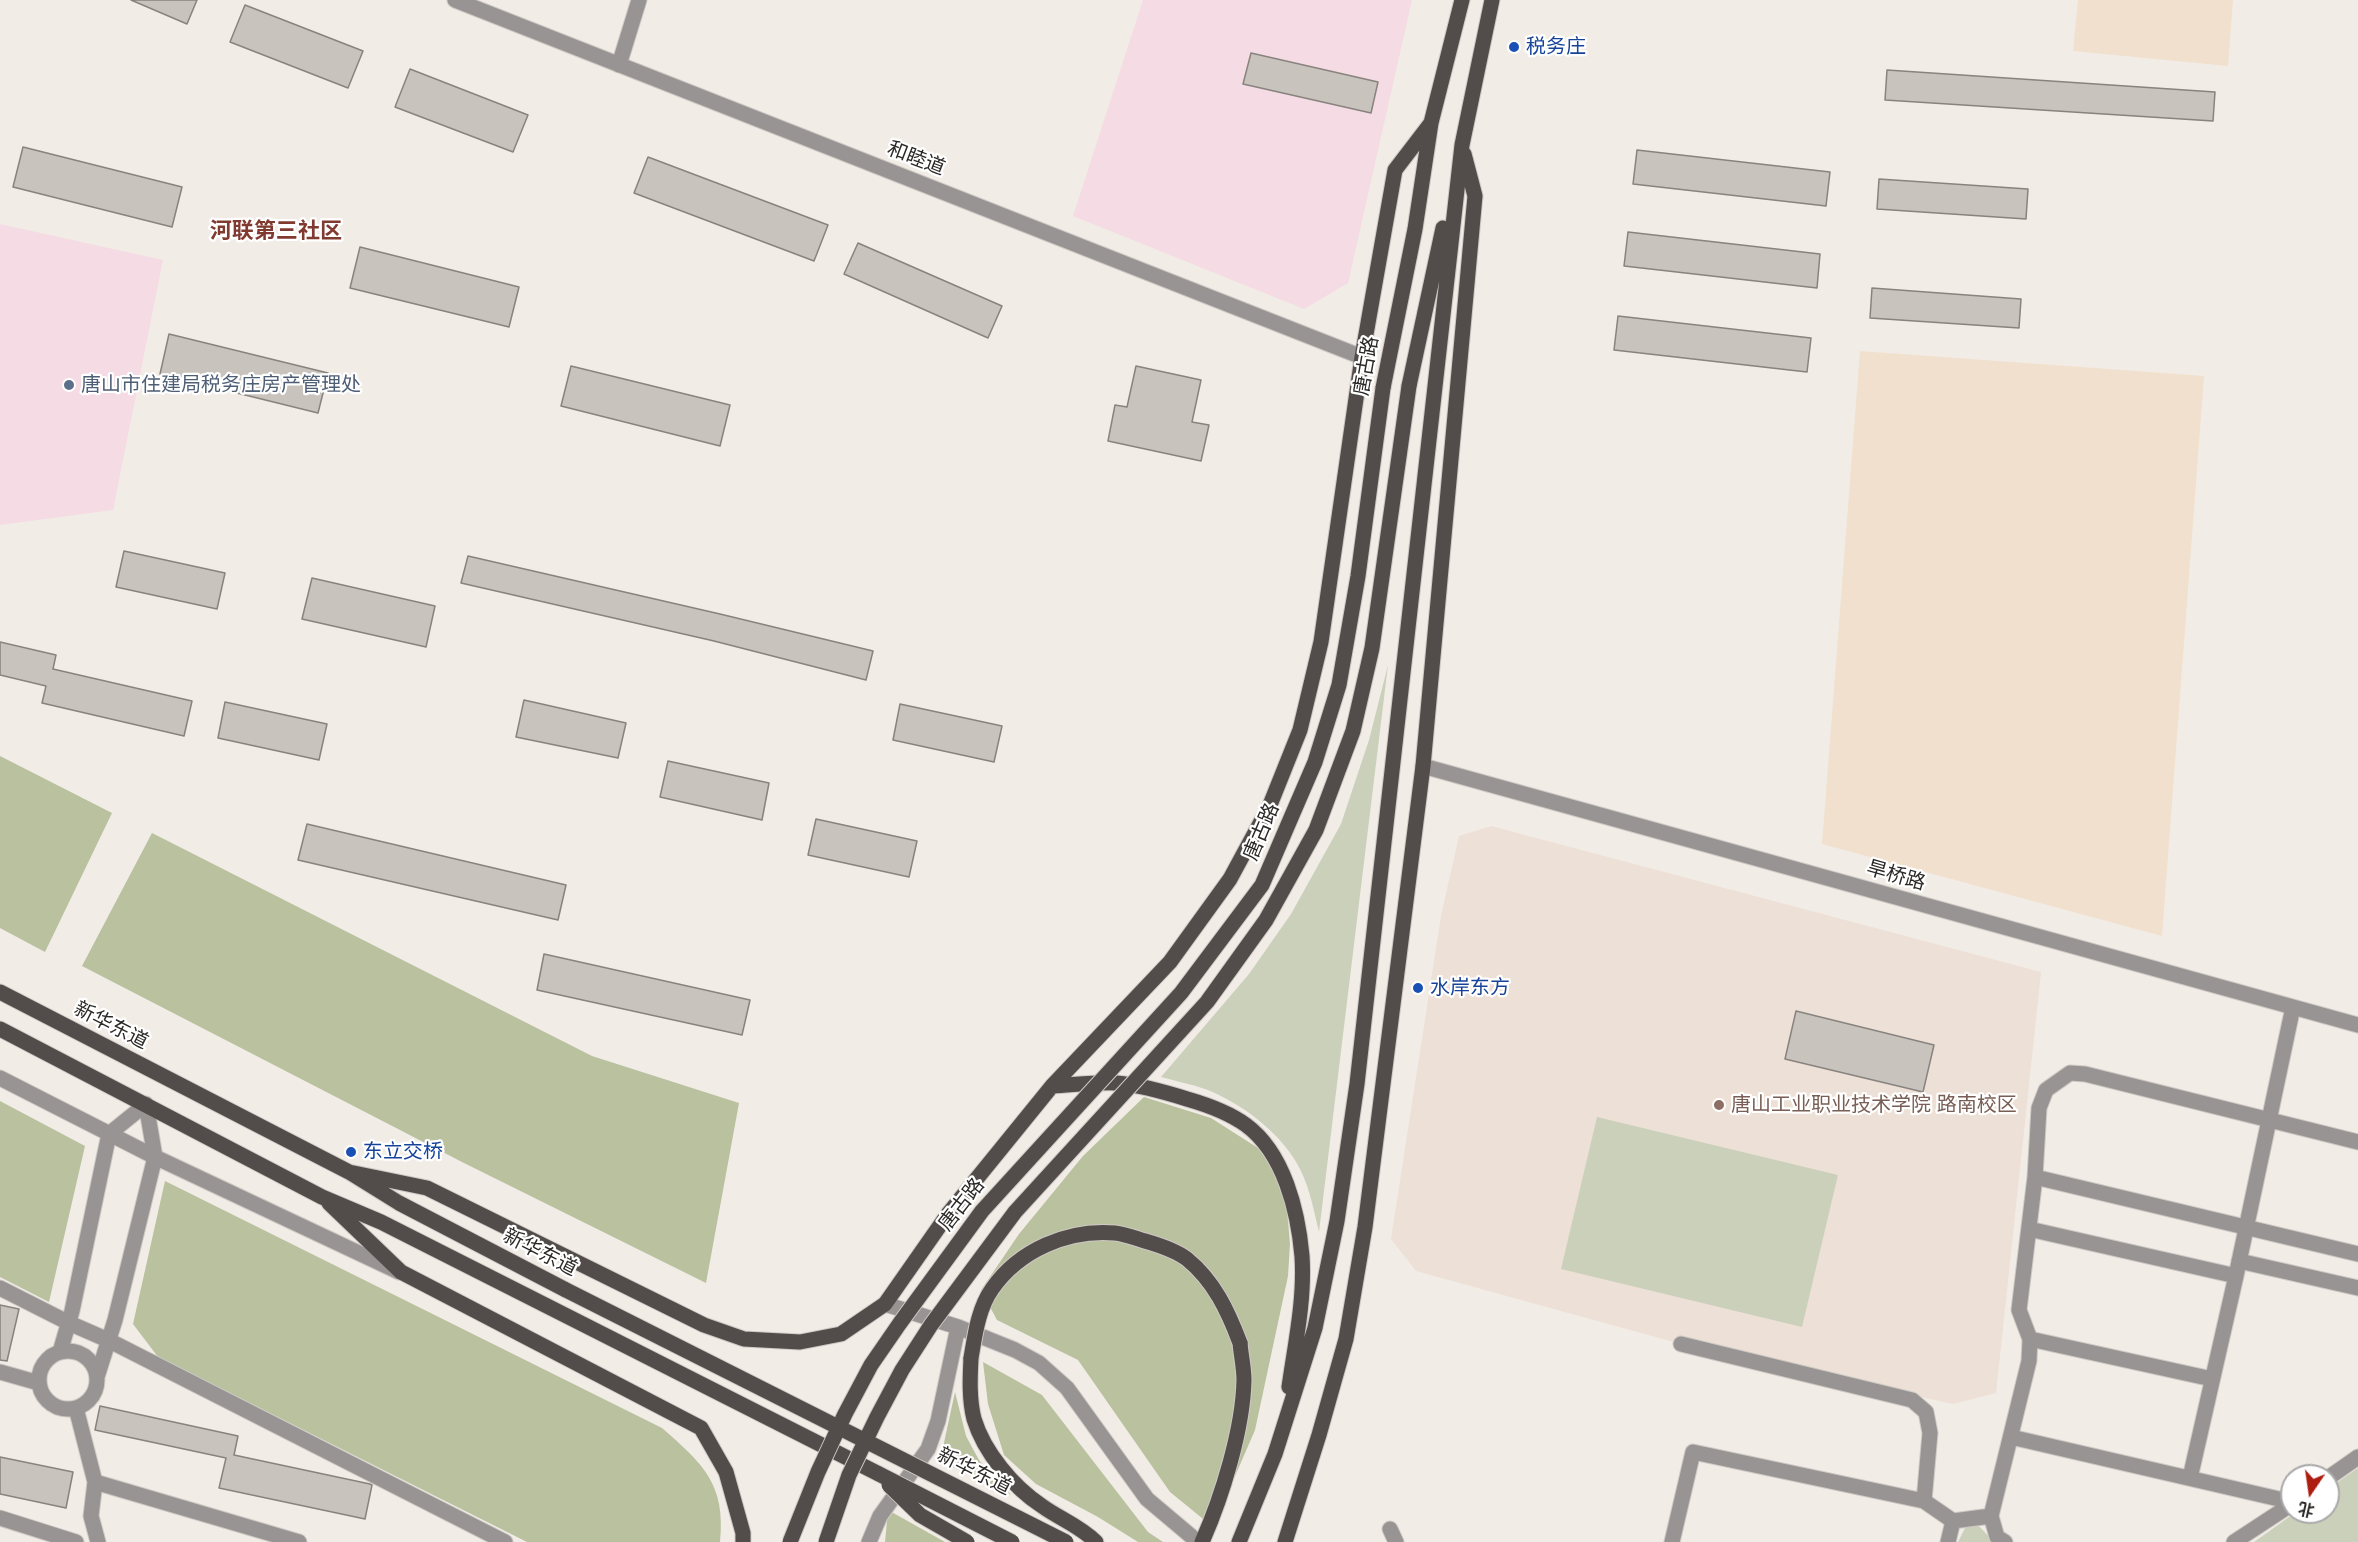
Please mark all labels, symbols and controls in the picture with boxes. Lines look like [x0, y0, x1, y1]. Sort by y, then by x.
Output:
place label: 税务庄 [1526, 35, 1586, 59]
marker: 税务庄 [1507, 40, 1521, 54]
street label: 和睦道 [884, 137, 948, 181]
district label: 河联第三社区 [210, 219, 342, 245]
street label: 唐古路 [1350, 334, 1384, 398]
place label: 唐山市住建局税务庄房产管理处 [81, 373, 361, 397]
marker: 唐山市住建局税务庄房产管理处 [62, 378, 76, 392]
street label: 唐古路 [1239, 800, 1285, 864]
street label: 旱桥路 [1864, 856, 1928, 896]
place label: 水岸东方 [1430, 976, 1510, 1000]
marker: 水岸东方 [1411, 981, 1425, 995]
street label: 新华东道 [70, 997, 152, 1055]
place label: 唐山工业职业技术学院 路南校区 [1731, 1093, 2017, 1117]
marker: 唐山工业职业技术学院 路南校区 [1712, 1098, 1726, 1112]
place label: 东立交桥 [363, 1140, 443, 1164]
marker: 东立交桥 [344, 1145, 358, 1159]
street label: 唐古路 [934, 1174, 990, 1236]
street label: 新华东道 [499, 1224, 581, 1282]
street label: 新华东道 [933, 1443, 1015, 1501]
north arrow [2280, 1464, 2340, 1524]
text: 北 [2296, 1498, 2316, 1521]

